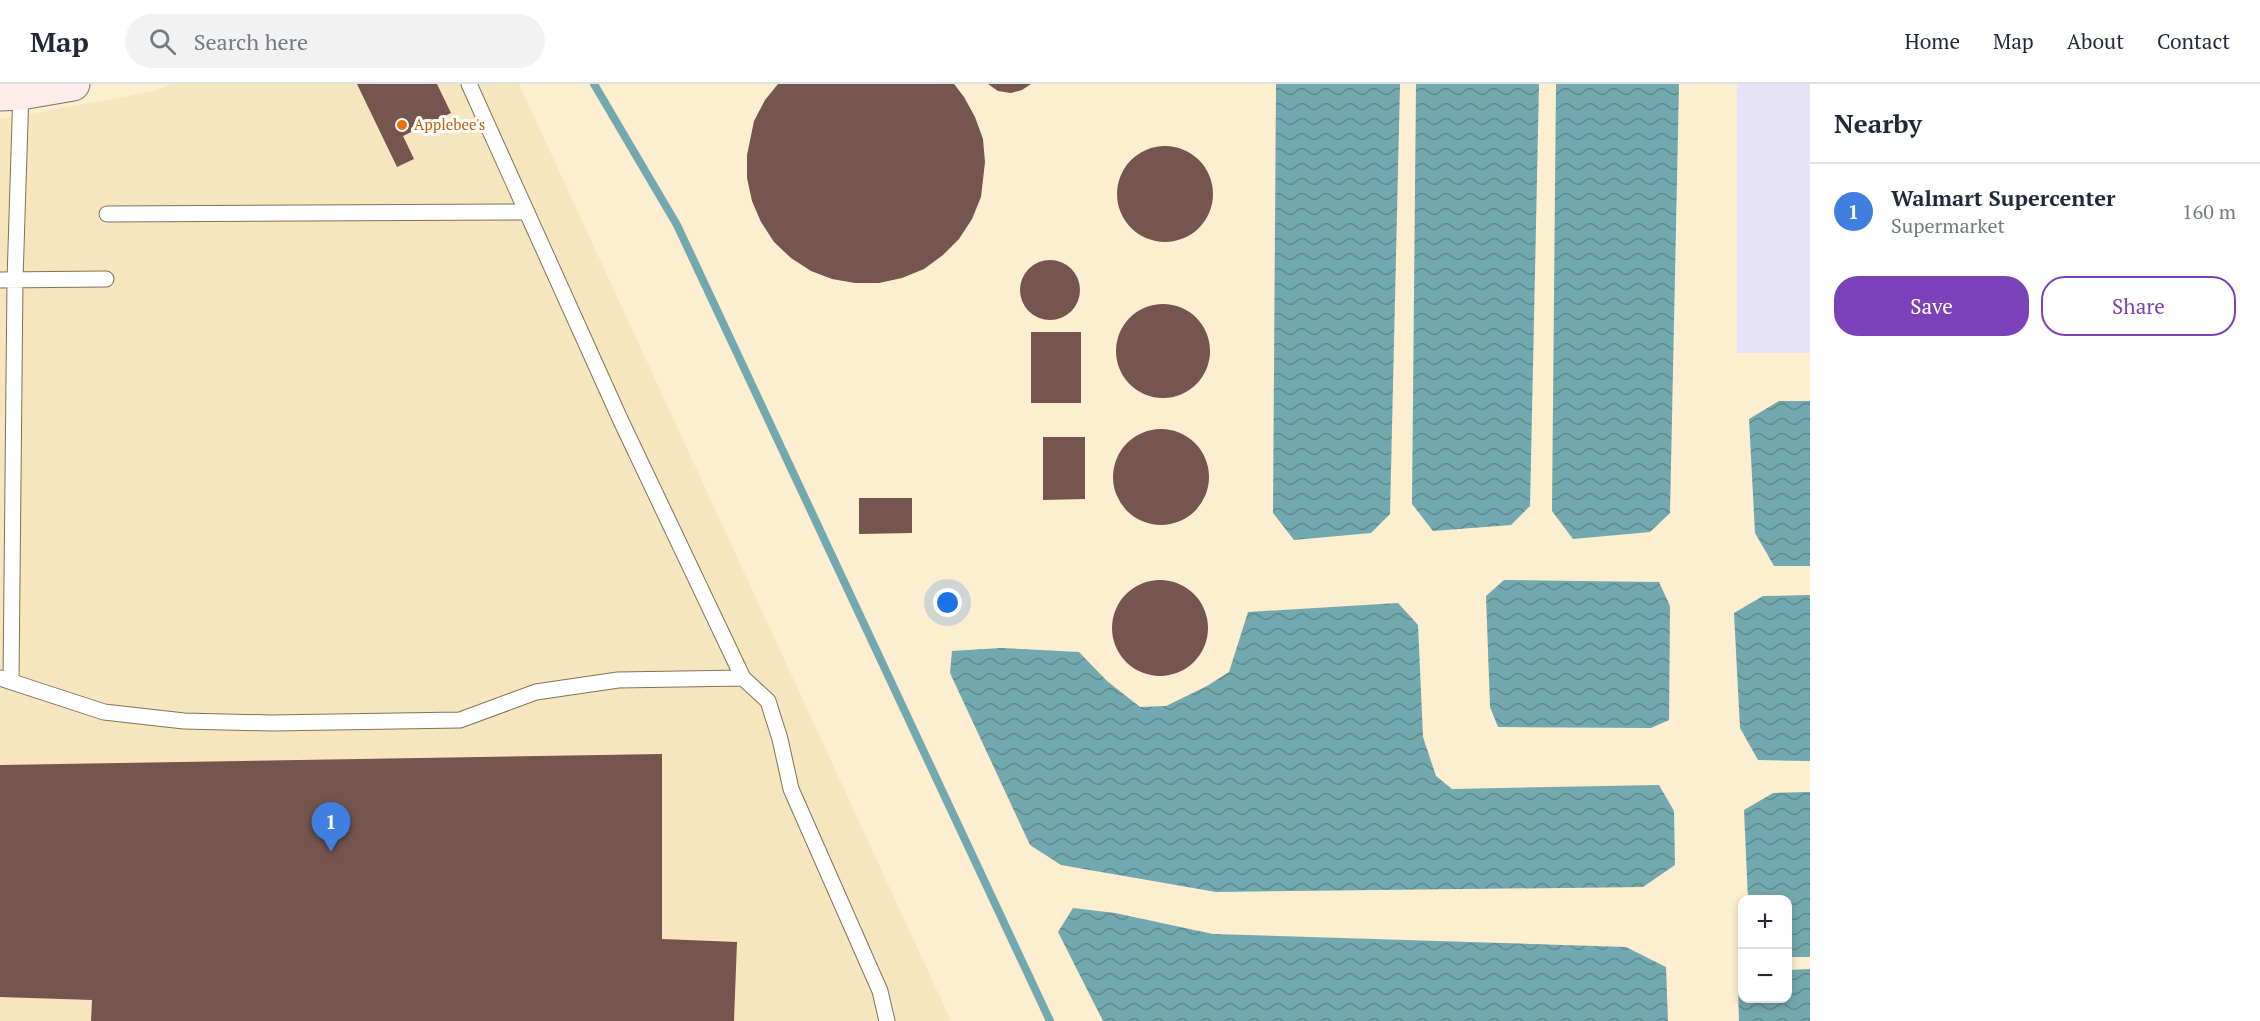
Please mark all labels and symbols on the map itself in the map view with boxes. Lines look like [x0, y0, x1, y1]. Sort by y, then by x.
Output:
place label: Applebee's [414, 114, 485, 134]
marker: Applebee's [395, 118, 409, 132]
your location [933, 588, 962, 617]
pin: 1 [312, 802, 350, 852]

